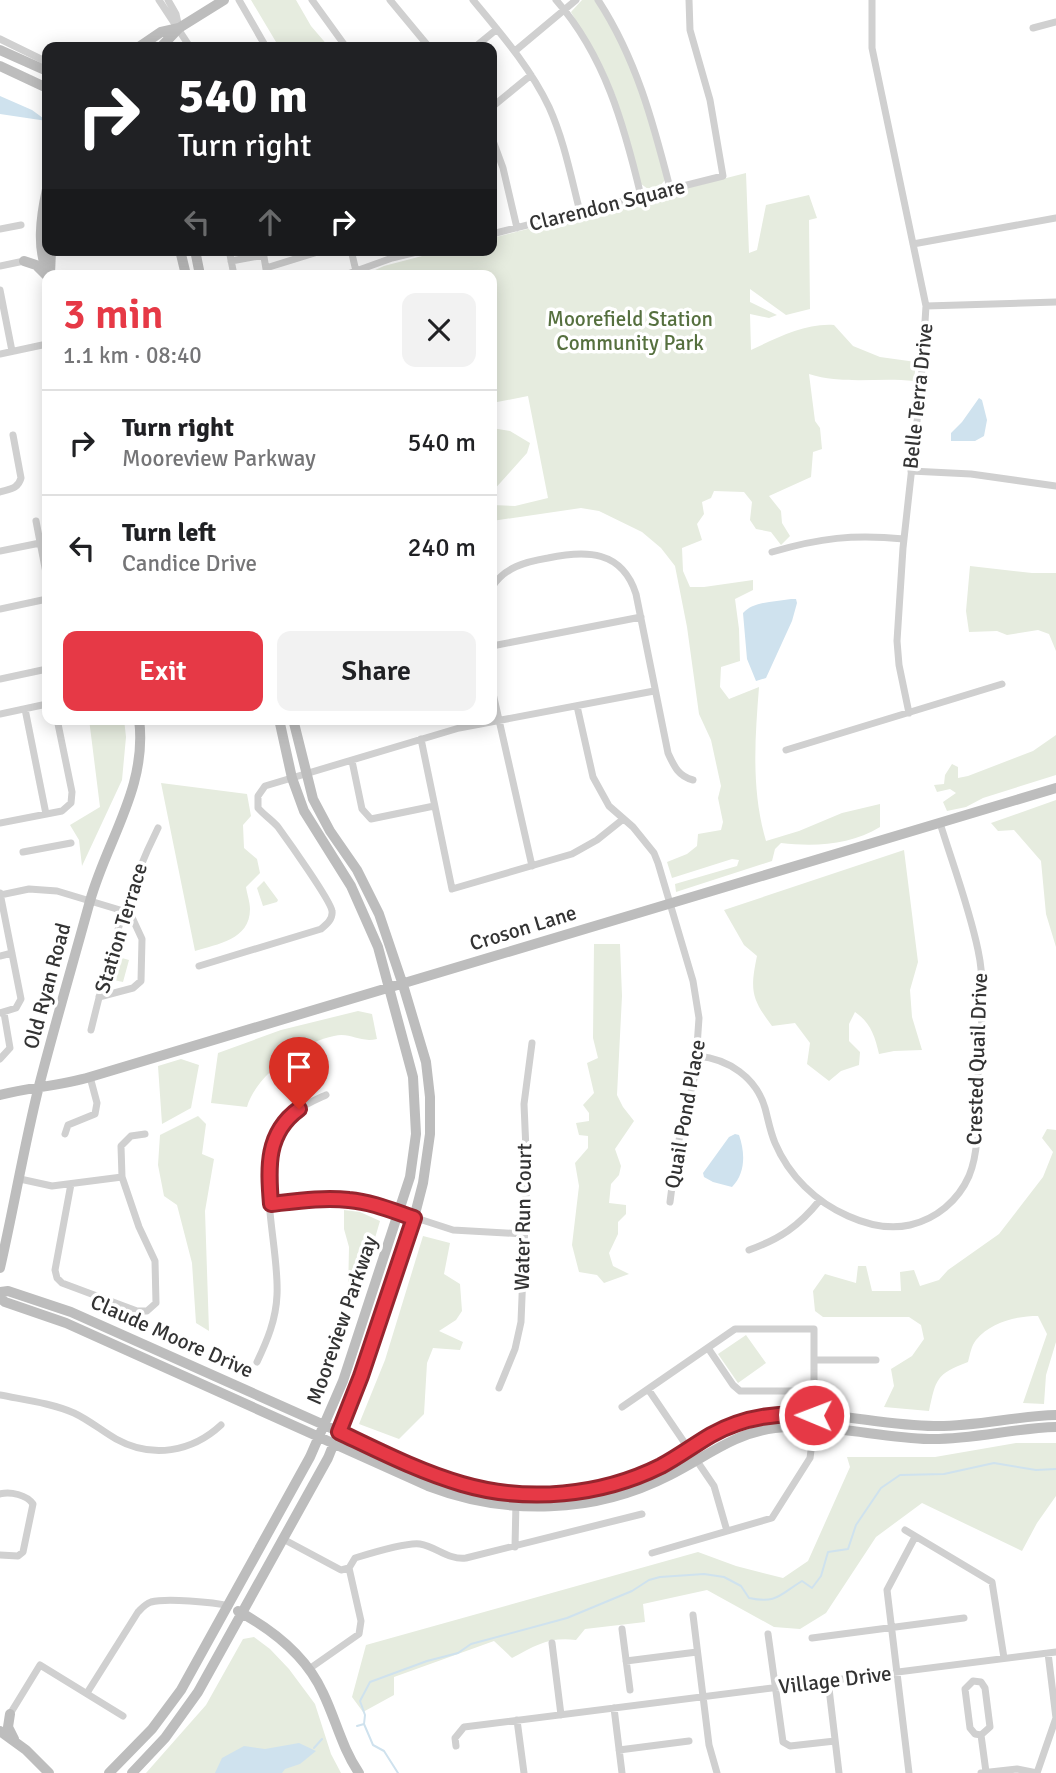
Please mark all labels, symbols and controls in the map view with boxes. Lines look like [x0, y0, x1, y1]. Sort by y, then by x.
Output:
text: 540 m [178, 66, 308, 126]
icon: right [63, 70, 154, 161]
text: Turn right [178, 126, 311, 165]
street label: Clarendon Square [526, 173, 688, 237]
icon: left [178, 203, 216, 241]
icon: ahead [251, 203, 289, 241]
icon: right [324, 203, 362, 241]
text: 3 min [63, 289, 164, 340]
button: close [402, 293, 476, 367]
park label: Moorefield Station Community Park [547, 306, 713, 356]
street label: Belle Terra Drive [897, 322, 939, 470]
text: 1.1 km · 08:40 [63, 341, 202, 370]
text: Turn right [122, 412, 234, 444]
icon: right [63, 424, 101, 462]
text: 540 m [407, 427, 476, 459]
text: Mooreview Parkway [122, 444, 316, 473]
text: Turn left [122, 517, 216, 549]
icon: left [63, 529, 101, 567]
text: 240 m [407, 532, 476, 564]
text: Candice Drive [122, 549, 257, 578]
button: Exit [63, 631, 263, 711]
button: Share [277, 631, 476, 711]
street label: Station Terrace [89, 860, 153, 996]
street label: Croson Lane [466, 899, 580, 957]
street label: Old Ryan Road [18, 920, 76, 1052]
street label: Crested Quail Drive [961, 972, 993, 1146]
pin [269, 1037, 329, 1109]
street label: Quail Pond Place [659, 1038, 711, 1190]
icon: arrive [280, 1048, 318, 1086]
street label: Water Run Court [509, 1143, 537, 1291]
street label: Mooreview Parkway [301, 1232, 383, 1408]
street label: Claude Moore Drive [87, 1288, 257, 1384]
position arrow [777, 1378, 851, 1452]
street label: Village Drive [777, 1660, 893, 1700]

